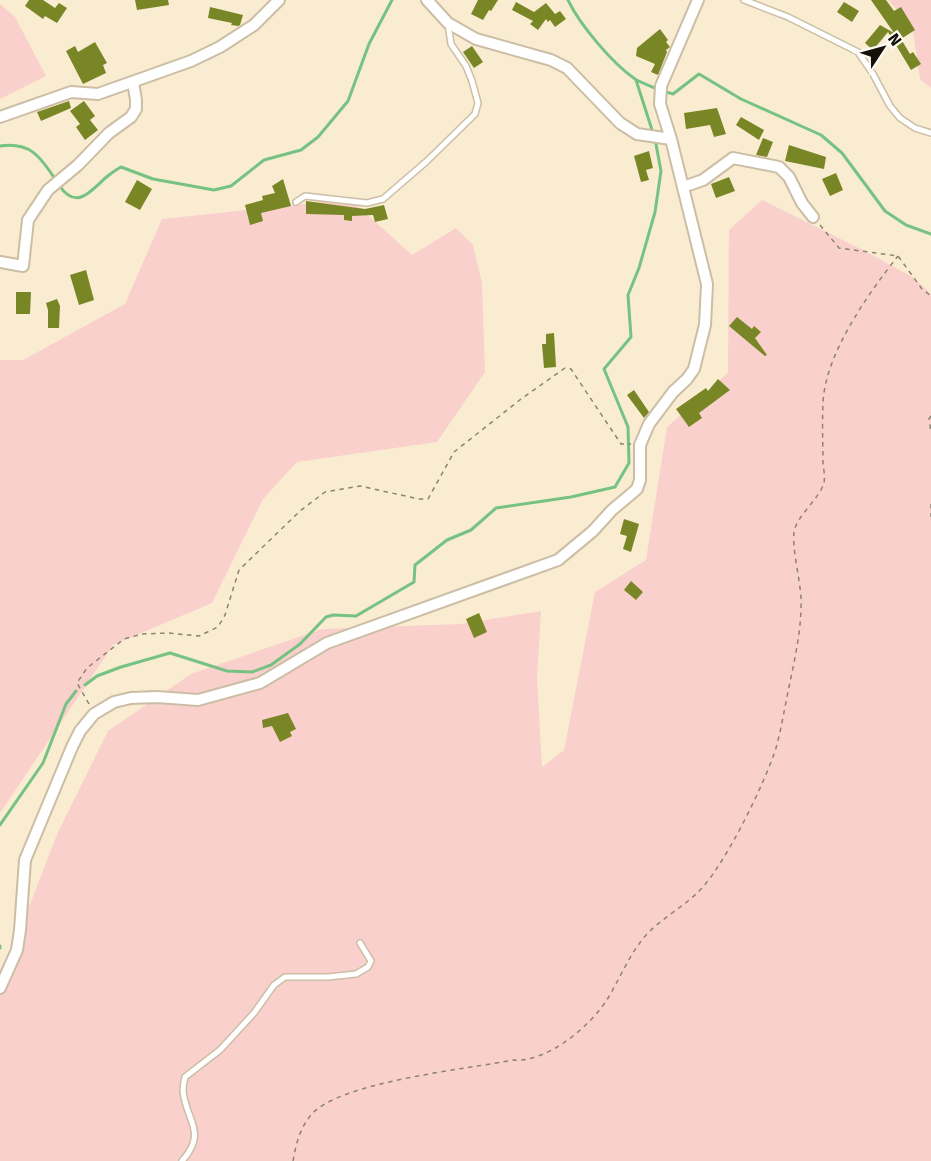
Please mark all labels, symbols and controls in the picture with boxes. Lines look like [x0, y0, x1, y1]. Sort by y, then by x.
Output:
north arrow [853, 18, 913, 78]
text: N [884, 30, 906, 49]

